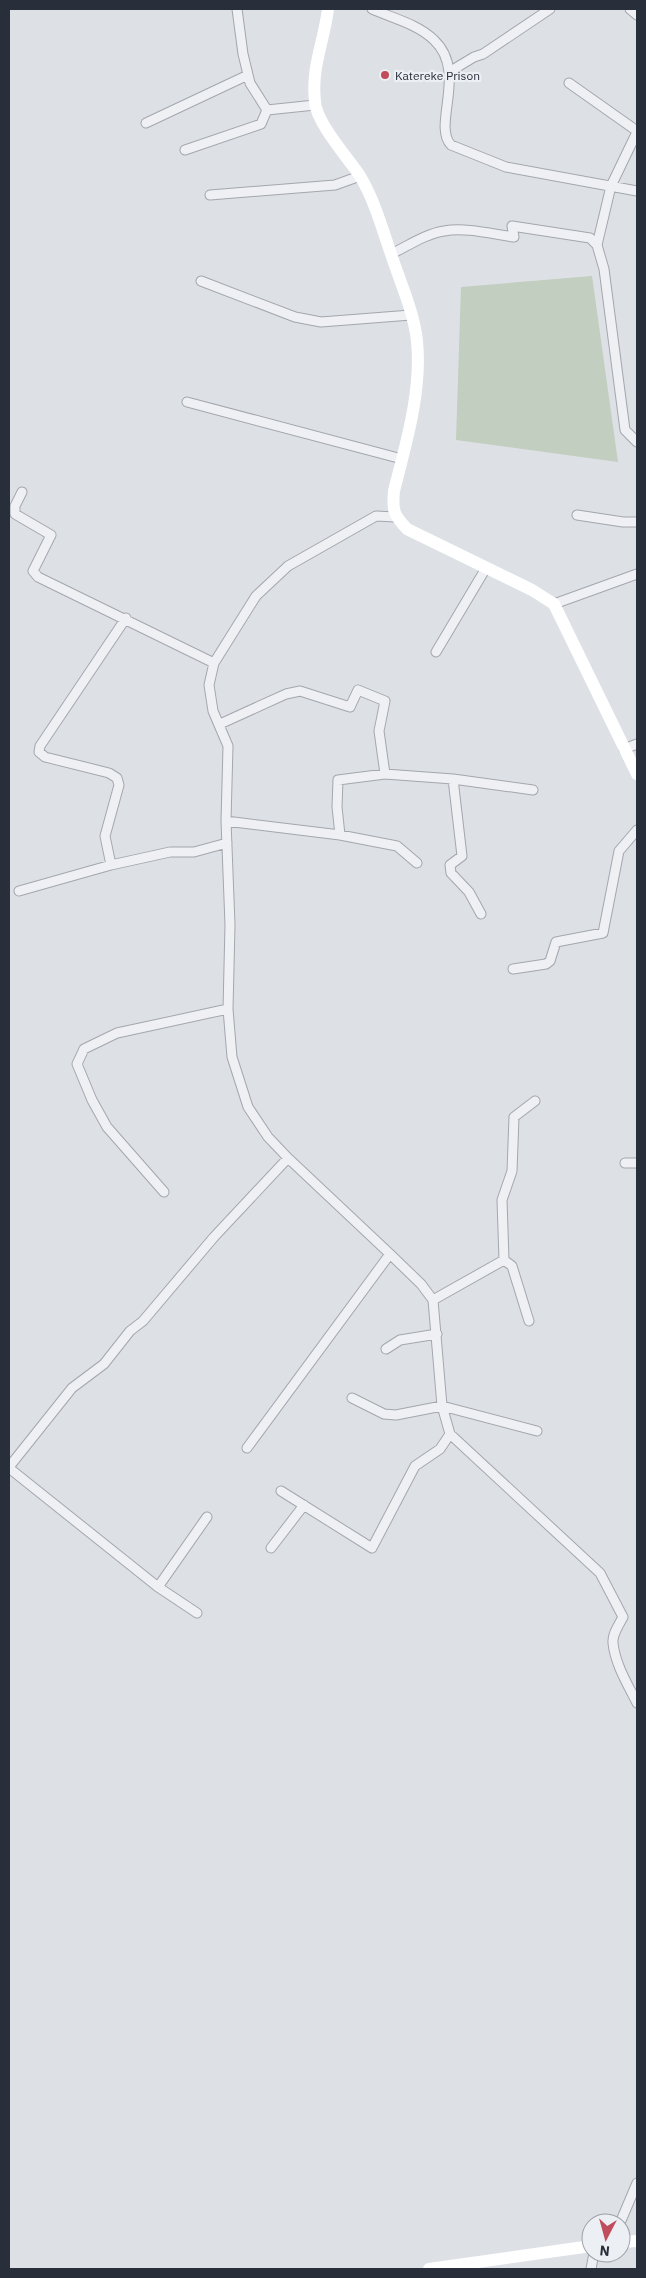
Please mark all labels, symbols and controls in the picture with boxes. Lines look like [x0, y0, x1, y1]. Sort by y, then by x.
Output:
place label: Katereke Prison [395, 68, 480, 83]
marker: Katereke Prison [379, 69, 391, 81]
north arrow [581, 2213, 631, 2263]
text: N [599, 2241, 611, 2260]

